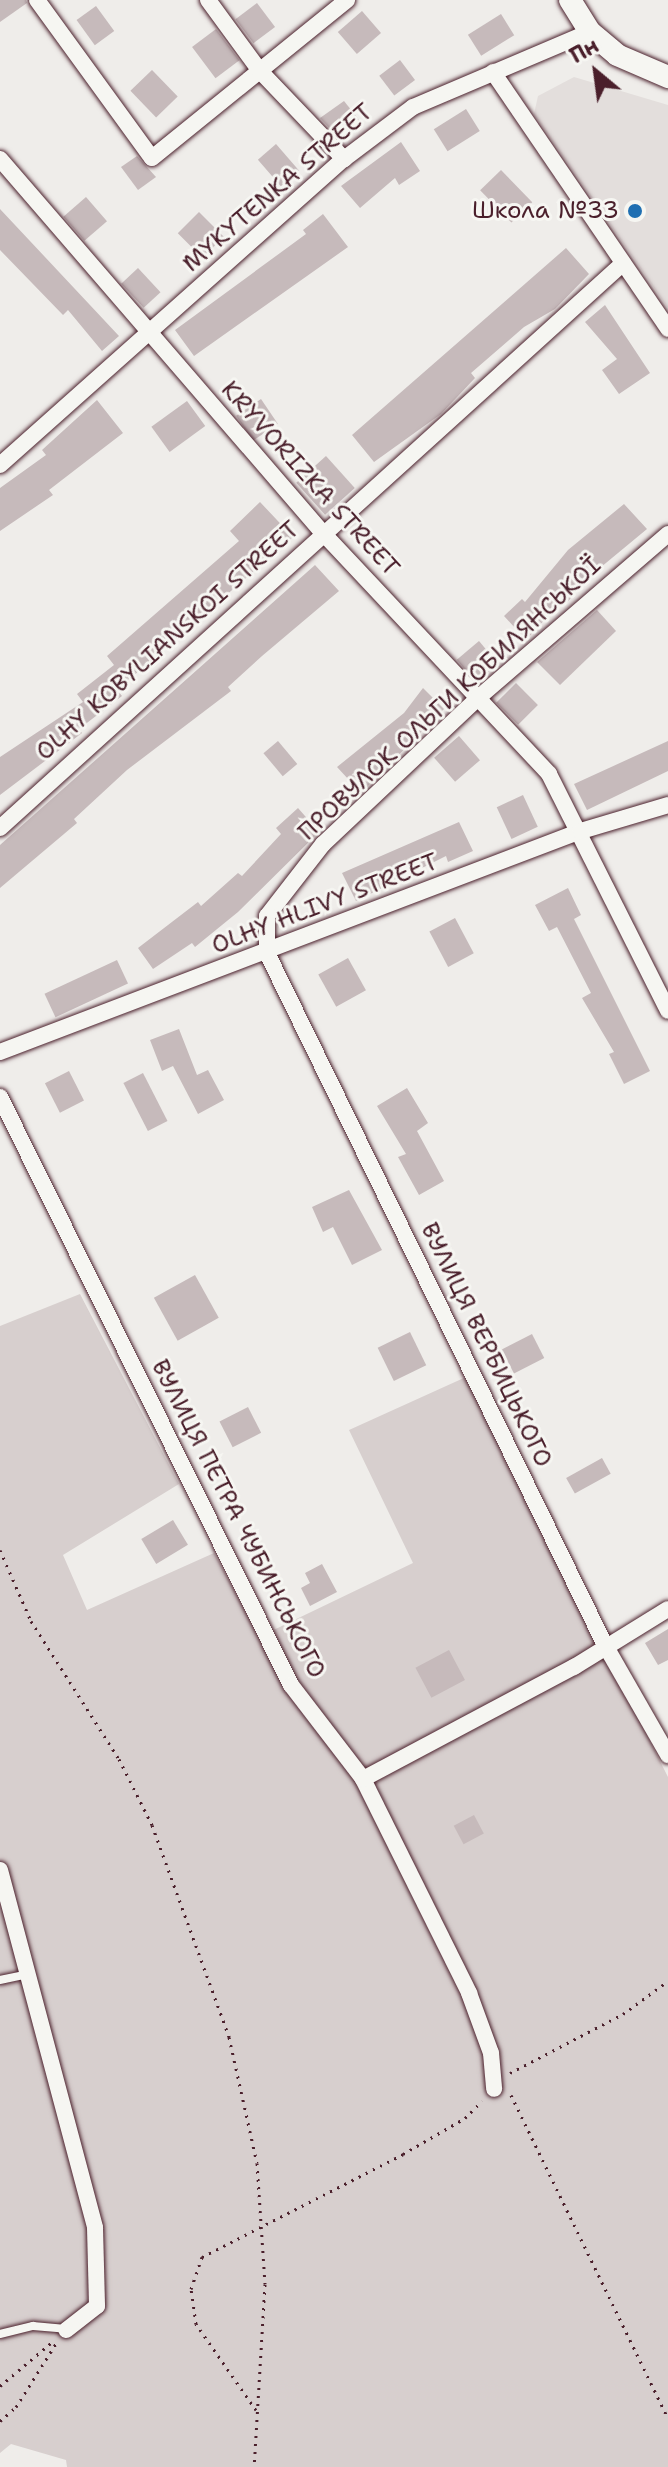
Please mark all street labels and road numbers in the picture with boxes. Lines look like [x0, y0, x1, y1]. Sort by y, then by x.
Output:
street label: MYKYTENKA STREET [177, 98, 379, 278]
street label: KRYVORIZKA STREET [215, 375, 405, 583]
street label: OLHY KOBYLIANSKOI STREET [30, 515, 306, 767]
street label: ПРОВУЛОК ОЛЬГИ КОБИЛЯНСЬКОЇ [293, 551, 607, 847]
street label: OLHY HLIVY STREET [208, 848, 442, 960]
street label: ВУЛИЦЯ ВЕРБИЦЬКОГО [414, 1218, 558, 1472]
street label: ВУЛИЦЯ ПЕТРА ЧУБИНСЬКОГО [145, 1355, 331, 1683]

